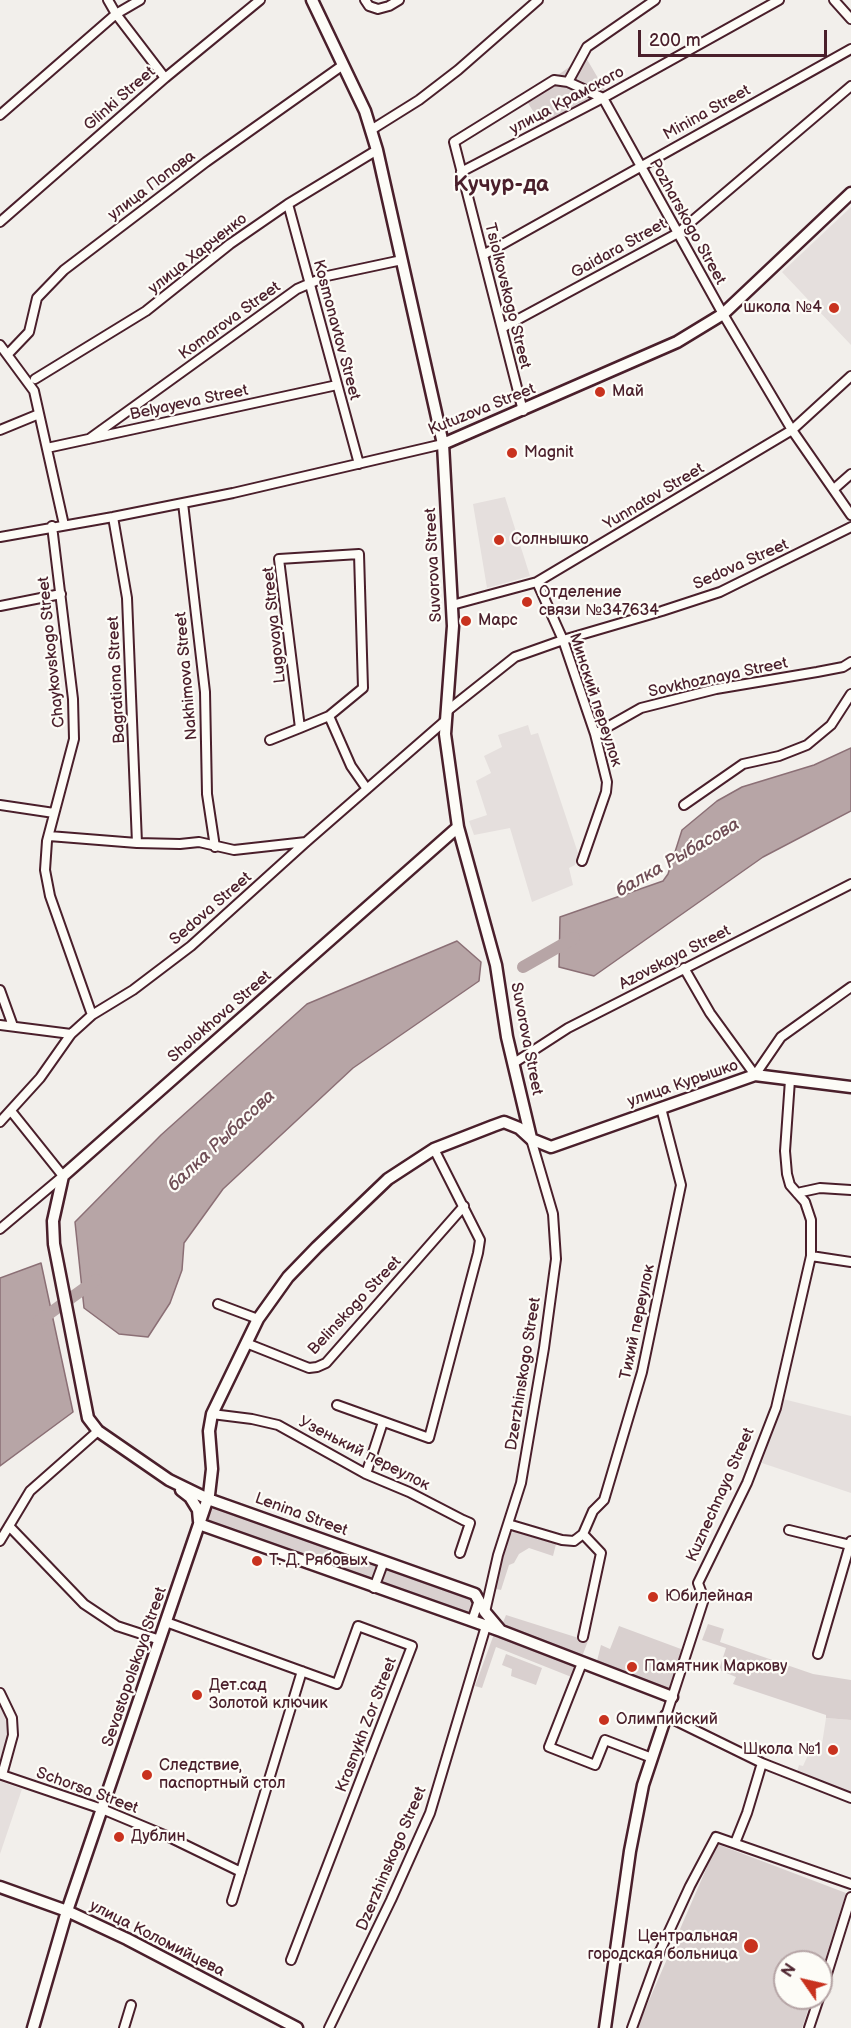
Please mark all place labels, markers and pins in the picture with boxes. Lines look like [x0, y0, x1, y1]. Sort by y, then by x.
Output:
place label: школа №4 [743, 298, 822, 318]
marker: школа №4 [827, 301, 841, 315]
place label: Май [612, 382, 644, 402]
marker: Май [593, 385, 607, 399]
place label: Magnit [524, 443, 574, 463]
marker: Magnit [505, 446, 519, 460]
place label: Солнышко [511, 530, 589, 550]
marker: Солнышко [492, 533, 506, 547]
place label: Отделение связи №347634 [539, 583, 659, 621]
marker: Отделение связи №347634 [520, 595, 534, 609]
place label: Марс [478, 611, 518, 631]
marker: Марс [459, 614, 473, 628]
place label: Т. Д. Рябовых [269, 1551, 368, 1571]
marker: Т. Д. Рябовых [250, 1554, 264, 1568]
place label: Юбилейная [665, 1587, 753, 1607]
marker: Юбилейная [646, 1590, 660, 1604]
place label: Памятник Маркову [644, 1657, 787, 1677]
marker: Памятник Маркову [625, 1660, 639, 1674]
place label: Дет.сад Золотой ключик [209, 1676, 328, 1714]
marker: Дет.сад Золотой ключик [190, 1688, 204, 1702]
place label: Олимпийский [616, 1710, 718, 1730]
marker: Олимпийский [597, 1713, 611, 1727]
place label: Школа №1 [743, 1740, 821, 1760]
marker: Школа №1 [826, 1743, 840, 1757]
place label: Следствие, паспортный стол [159, 1756, 286, 1794]
marker: Следствие, паспортный стол [140, 1768, 154, 1782]
place label: Дублин [131, 1827, 186, 1847]
marker: Дублин [112, 1830, 126, 1844]
place label: Центральная городская больница [588, 1927, 738, 1965]
marker: Центральная городская больница [742, 1937, 760, 1955]

